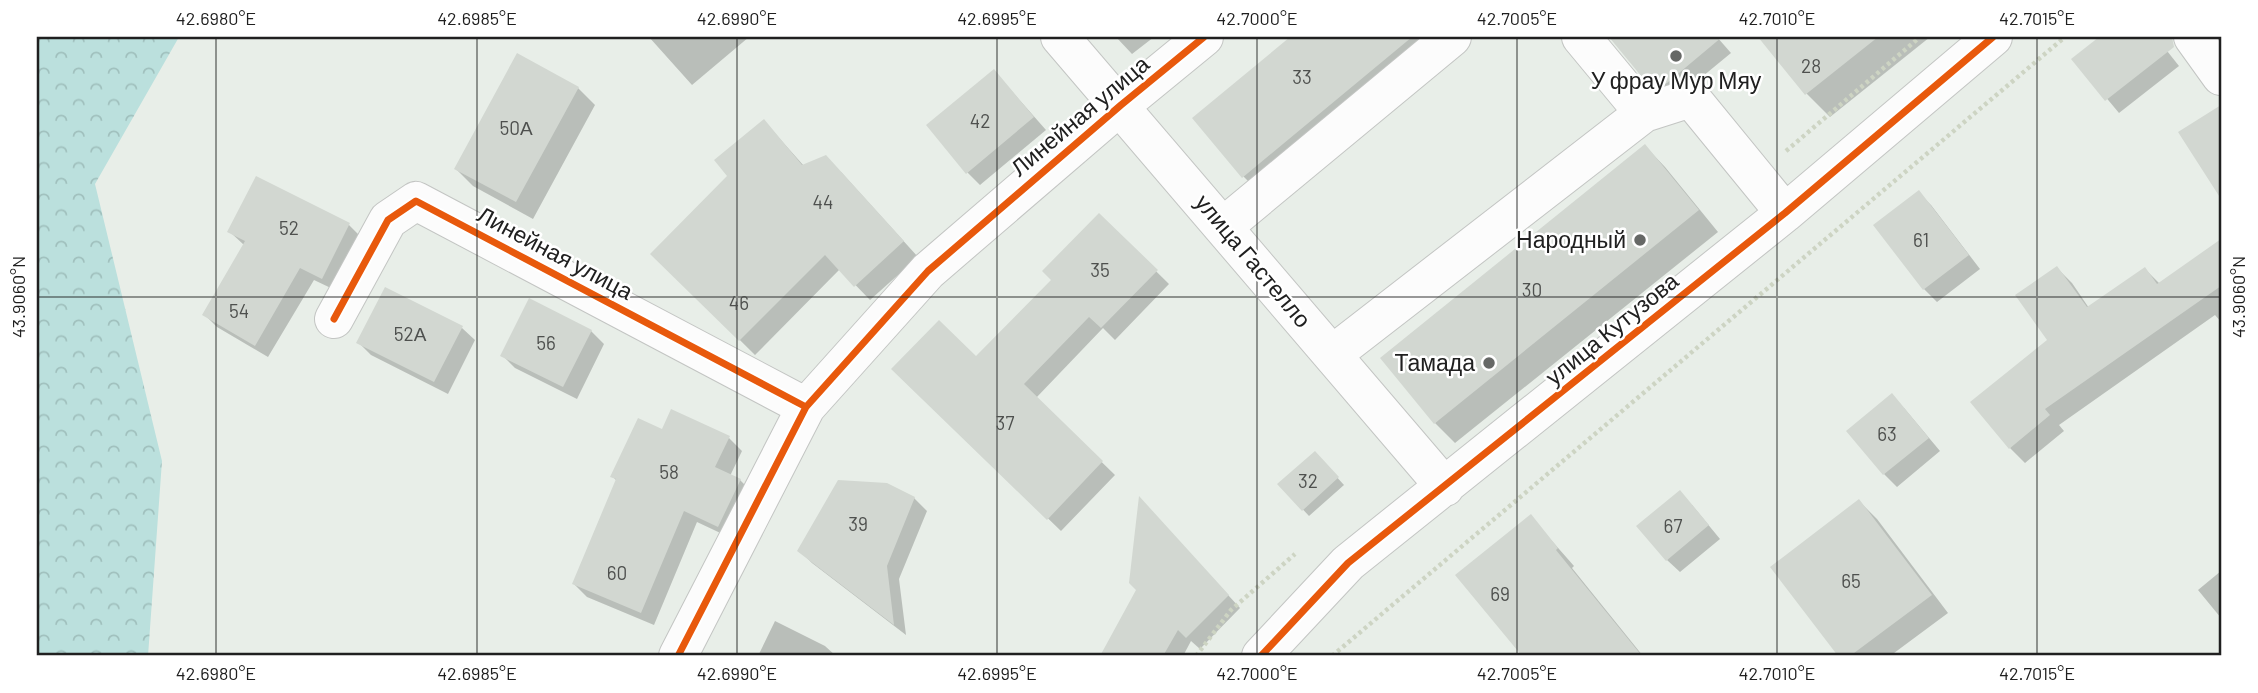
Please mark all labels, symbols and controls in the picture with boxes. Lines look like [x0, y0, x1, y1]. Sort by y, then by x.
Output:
text: 42.6980°E [176, 7, 256, 29]
text: 42.6985°E [437, 7, 517, 29]
text: 42.6990°E [697, 7, 777, 29]
text: 42.6995°E [957, 7, 1037, 29]
text: 42.7000°E [1216, 7, 1298, 29]
text: 42.7005°E [1477, 7, 1557, 29]
text: 42.7010°E [1739, 7, 1815, 29]
text: 42.7015°E [1999, 7, 2075, 29]
marker: У фрау Мур Мяу [1668, 48, 1684, 64]
street label: Линейная улица [1004, 49, 1154, 181]
house number: 28 [1801, 54, 1821, 77]
house number: 33 [1292, 65, 1312, 88]
place label: У фрау Мур Мяу [1591, 66, 1762, 94]
house number: 42 [970, 109, 990, 132]
house number: 50А [499, 116, 533, 139]
street label: улица Гастелло [1190, 188, 1318, 333]
house number: 44 [813, 190, 833, 213]
street label: Линейная улица [473, 199, 638, 305]
house number: 52 [279, 216, 299, 239]
place label: Народный [1516, 225, 1626, 253]
house number: 61 [1913, 228, 1929, 251]
marker: Народный [1632, 232, 1648, 248]
text: 43.9060°N [7, 256, 29, 338]
text: 43.9060°N [2227, 256, 2249, 338]
house number: 35 [1090, 258, 1110, 281]
street label: улица Кутузова [1539, 266, 1684, 390]
house number: 30 [1522, 278, 1542, 301]
house number: 46 [729, 291, 749, 314]
house number: 54 [229, 299, 249, 322]
house number: 52А [394, 322, 427, 345]
house number: 56 [536, 331, 556, 354]
place label: Тамада [1394, 348, 1475, 376]
marker: Тамада [1481, 355, 1497, 371]
house number: 37 [996, 411, 1014, 434]
house number: 63 [1877, 422, 1897, 445]
house number: 58 [659, 460, 679, 483]
house number: 32 [1298, 469, 1318, 492]
house number: 39 [848, 512, 868, 535]
house number: 67 [1664, 514, 1682, 537]
house number: 60 [607, 561, 627, 584]
house number: 65 [1841, 569, 1861, 592]
house number: 69 [1490, 582, 1510, 605]
text: 42.6980°E [176, 662, 256, 684]
text: 42.6985°E [437, 662, 517, 684]
text: 42.6990°E [697, 662, 777, 684]
text: 42.6995°E [957, 662, 1037, 684]
text: 42.7000°E [1216, 662, 1298, 684]
text: 42.7005°E [1477, 662, 1557, 684]
text: 42.7010°E [1739, 662, 1815, 684]
text: 42.7015°E [1999, 662, 2075, 684]

